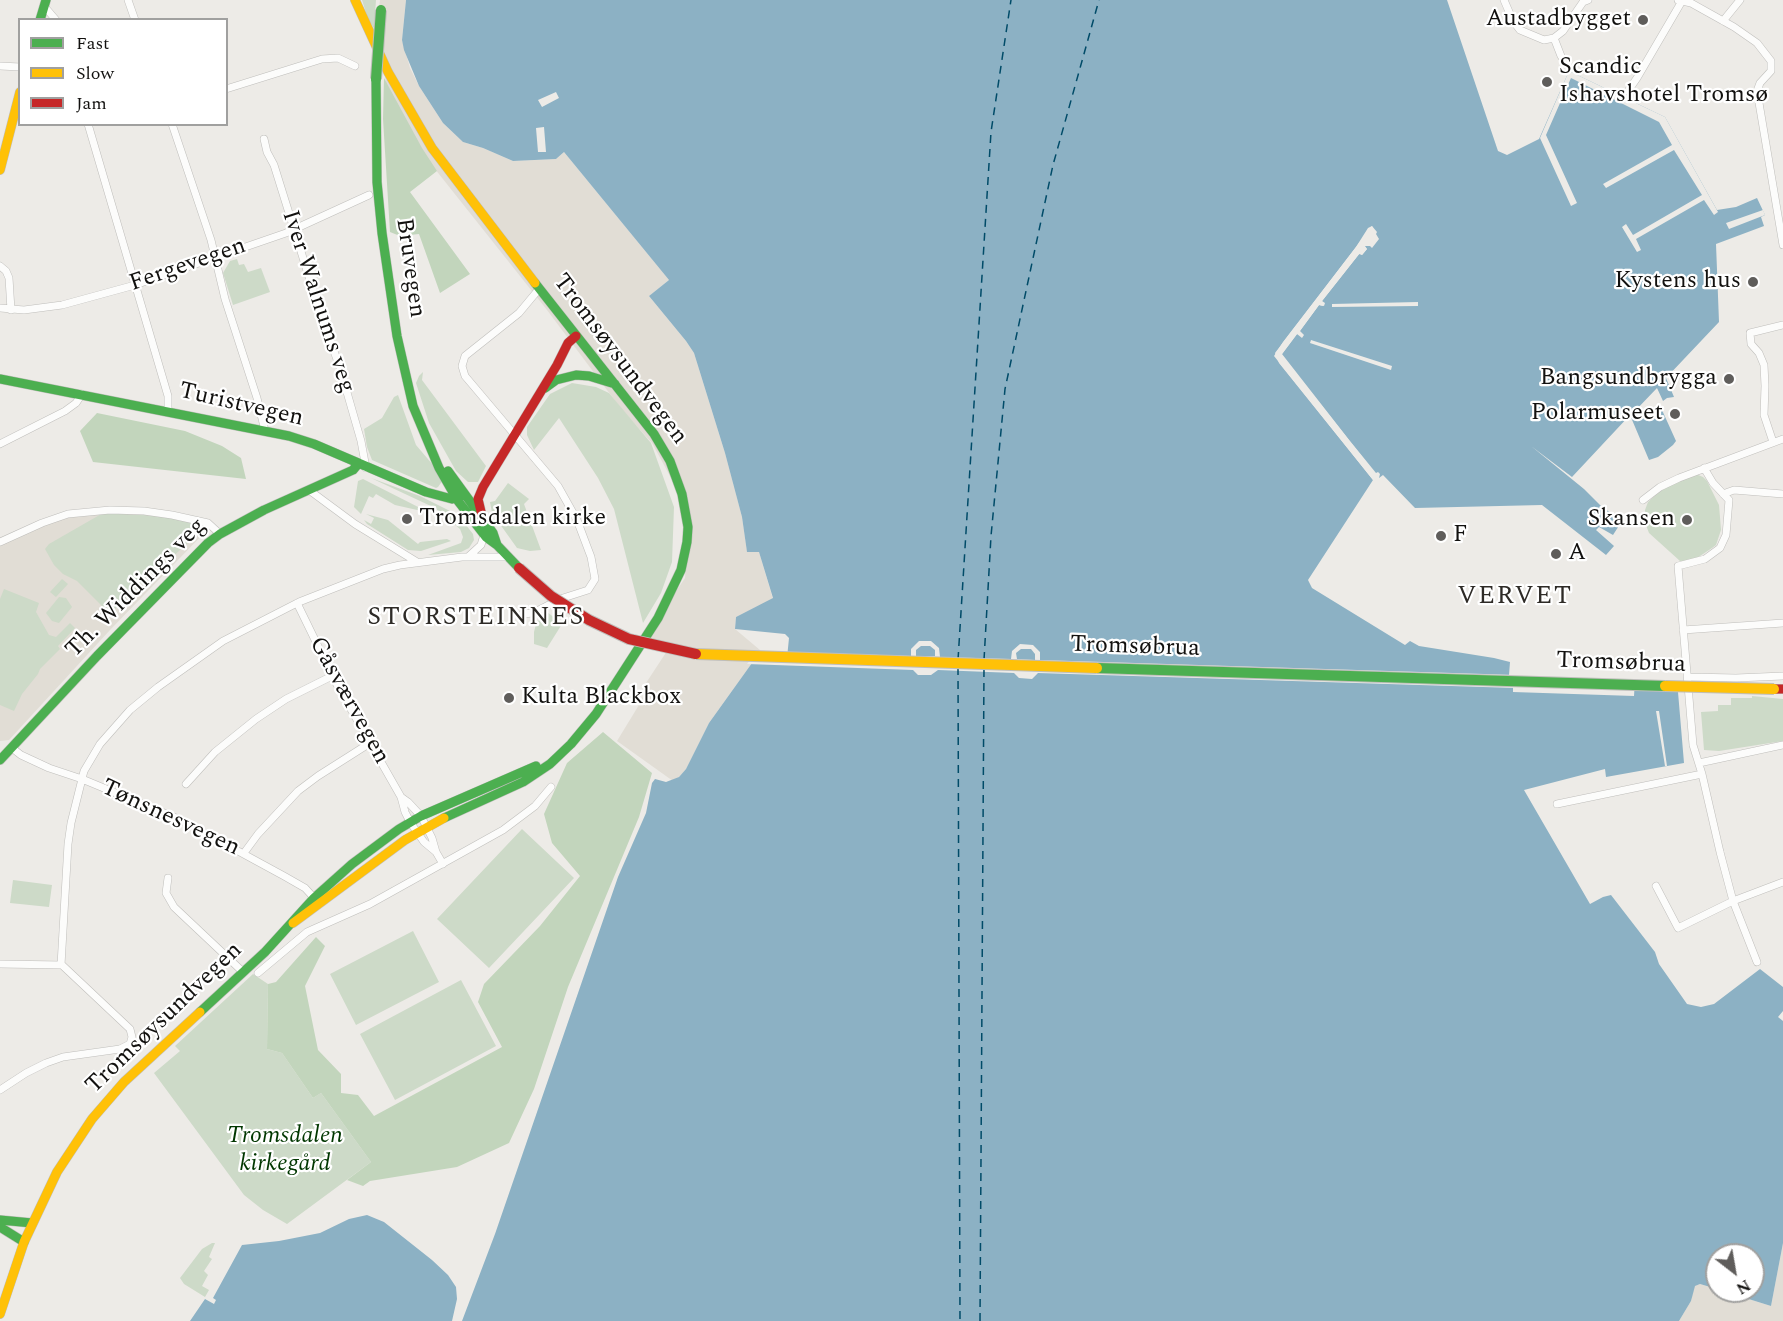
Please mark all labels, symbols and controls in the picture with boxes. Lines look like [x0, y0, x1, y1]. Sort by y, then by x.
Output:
place label: Austadbygget [1486, 6, 1631, 34]
marker: Austadbygget [1636, 13, 1650, 27]
legend [18, 18, 228, 126]
text: Fast [76, 30, 109, 57]
place label: Scandic Ishavshotel Tromsø [1559, 54, 1768, 110]
text: Slow [76, 60, 114, 87]
marker: Scandic Ishavshotel Tromsø [1540, 75, 1554, 89]
text: Jam [76, 90, 107, 117]
street label: Iver Walnums veg [274, 207, 360, 397]
street label: Bruvegen [388, 216, 430, 320]
street label: Fergevegen [126, 233, 250, 299]
place label: Kystens hus [1615, 268, 1741, 296]
street label: Tromsøysundvegen [545, 269, 693, 451]
marker: Kystens hus [1746, 275, 1760, 289]
place label: Bangsundbrygga [1540, 365, 1717, 393]
marker: Bangsundbrygga [1722, 372, 1736, 386]
street label: Turistvegen [176, 378, 306, 434]
place label: Polarmuseet [1531, 400, 1663, 428]
marker: Polarmuseet [1668, 407, 1682, 421]
place label: Tromsdalen kirke [419, 505, 606, 533]
place label: Skansen [1588, 506, 1675, 534]
marker: Tromsdalen kirke [400, 512, 414, 526]
street label: Th. Widdings veg [61, 513, 213, 665]
marker: Skansen [1680, 513, 1694, 527]
place label: F [1453, 522, 1468, 550]
marker: F [1434, 529, 1448, 543]
place label: A [1568, 540, 1586, 568]
marker: A [1549, 547, 1563, 561]
district label: VERVET [1457, 582, 1573, 614]
district label: STORSTEINNES [367, 603, 585, 635]
street label: Tromsøbrua [1070, 631, 1200, 665]
street label: Gåsværvegen [301, 632, 395, 770]
street label: Tromsøbrua [1556, 647, 1686, 681]
place label: Kulta Blackbox [521, 684, 681, 712]
marker: Kulta Blackbox [502, 691, 516, 705]
street label: Tønsnesvegen [96, 774, 244, 864]
street label: Tromsøysundvegen [81, 937, 249, 1101]
park label: Tromsdalen kirkegård [227, 1123, 343, 1179]
north arrow [1705, 1243, 1765, 1303]
text: N [1731, 1273, 1755, 1300]

